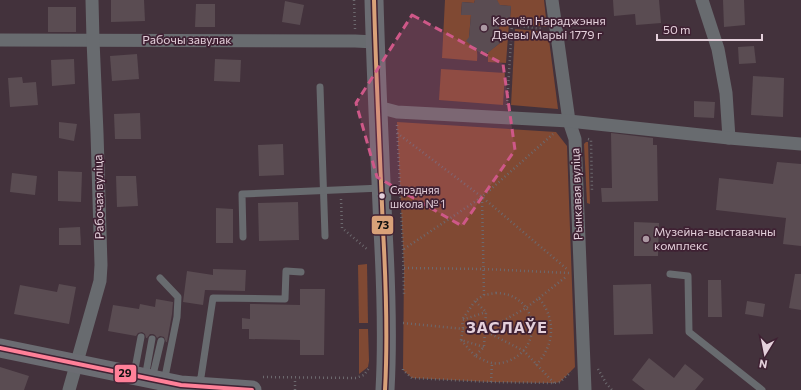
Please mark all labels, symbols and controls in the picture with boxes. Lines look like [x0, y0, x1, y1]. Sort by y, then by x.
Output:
place label: Касцёл Нараджэння Дзевы Марыі 1779 г [492, 13, 606, 41]
scale bar [657, 16, 762, 42]
text: 50 m [663, 22, 691, 36]
marker: Касцёл Нараджэння Дзевы Марыі 1779 г [479, 23, 489, 33]
street label: Рабочы завулак [142, 32, 232, 46]
street label: Рынкавая вуліца [567, 148, 585, 240]
street label: Рабочая вуліца [90, 155, 106, 240]
place label: Сярэдняя школа № 1 [390, 183, 445, 210]
marker: Сярэдняя школа № 1 [377, 191, 387, 201]
line badge: 73 [371, 215, 394, 235]
text: 73 [377, 218, 389, 231]
place label: Музейна-выставачны комплекс [654, 224, 776, 252]
marker: Музейна-выставачны комплекс [641, 234, 651, 244]
district label: ЗАСЛАЎЕ [466, 317, 548, 336]
north arrow [745, 334, 785, 374]
text: N [758, 357, 768, 371]
line badge: 29 [114, 364, 137, 383]
text: 29 [119, 366, 132, 379]

